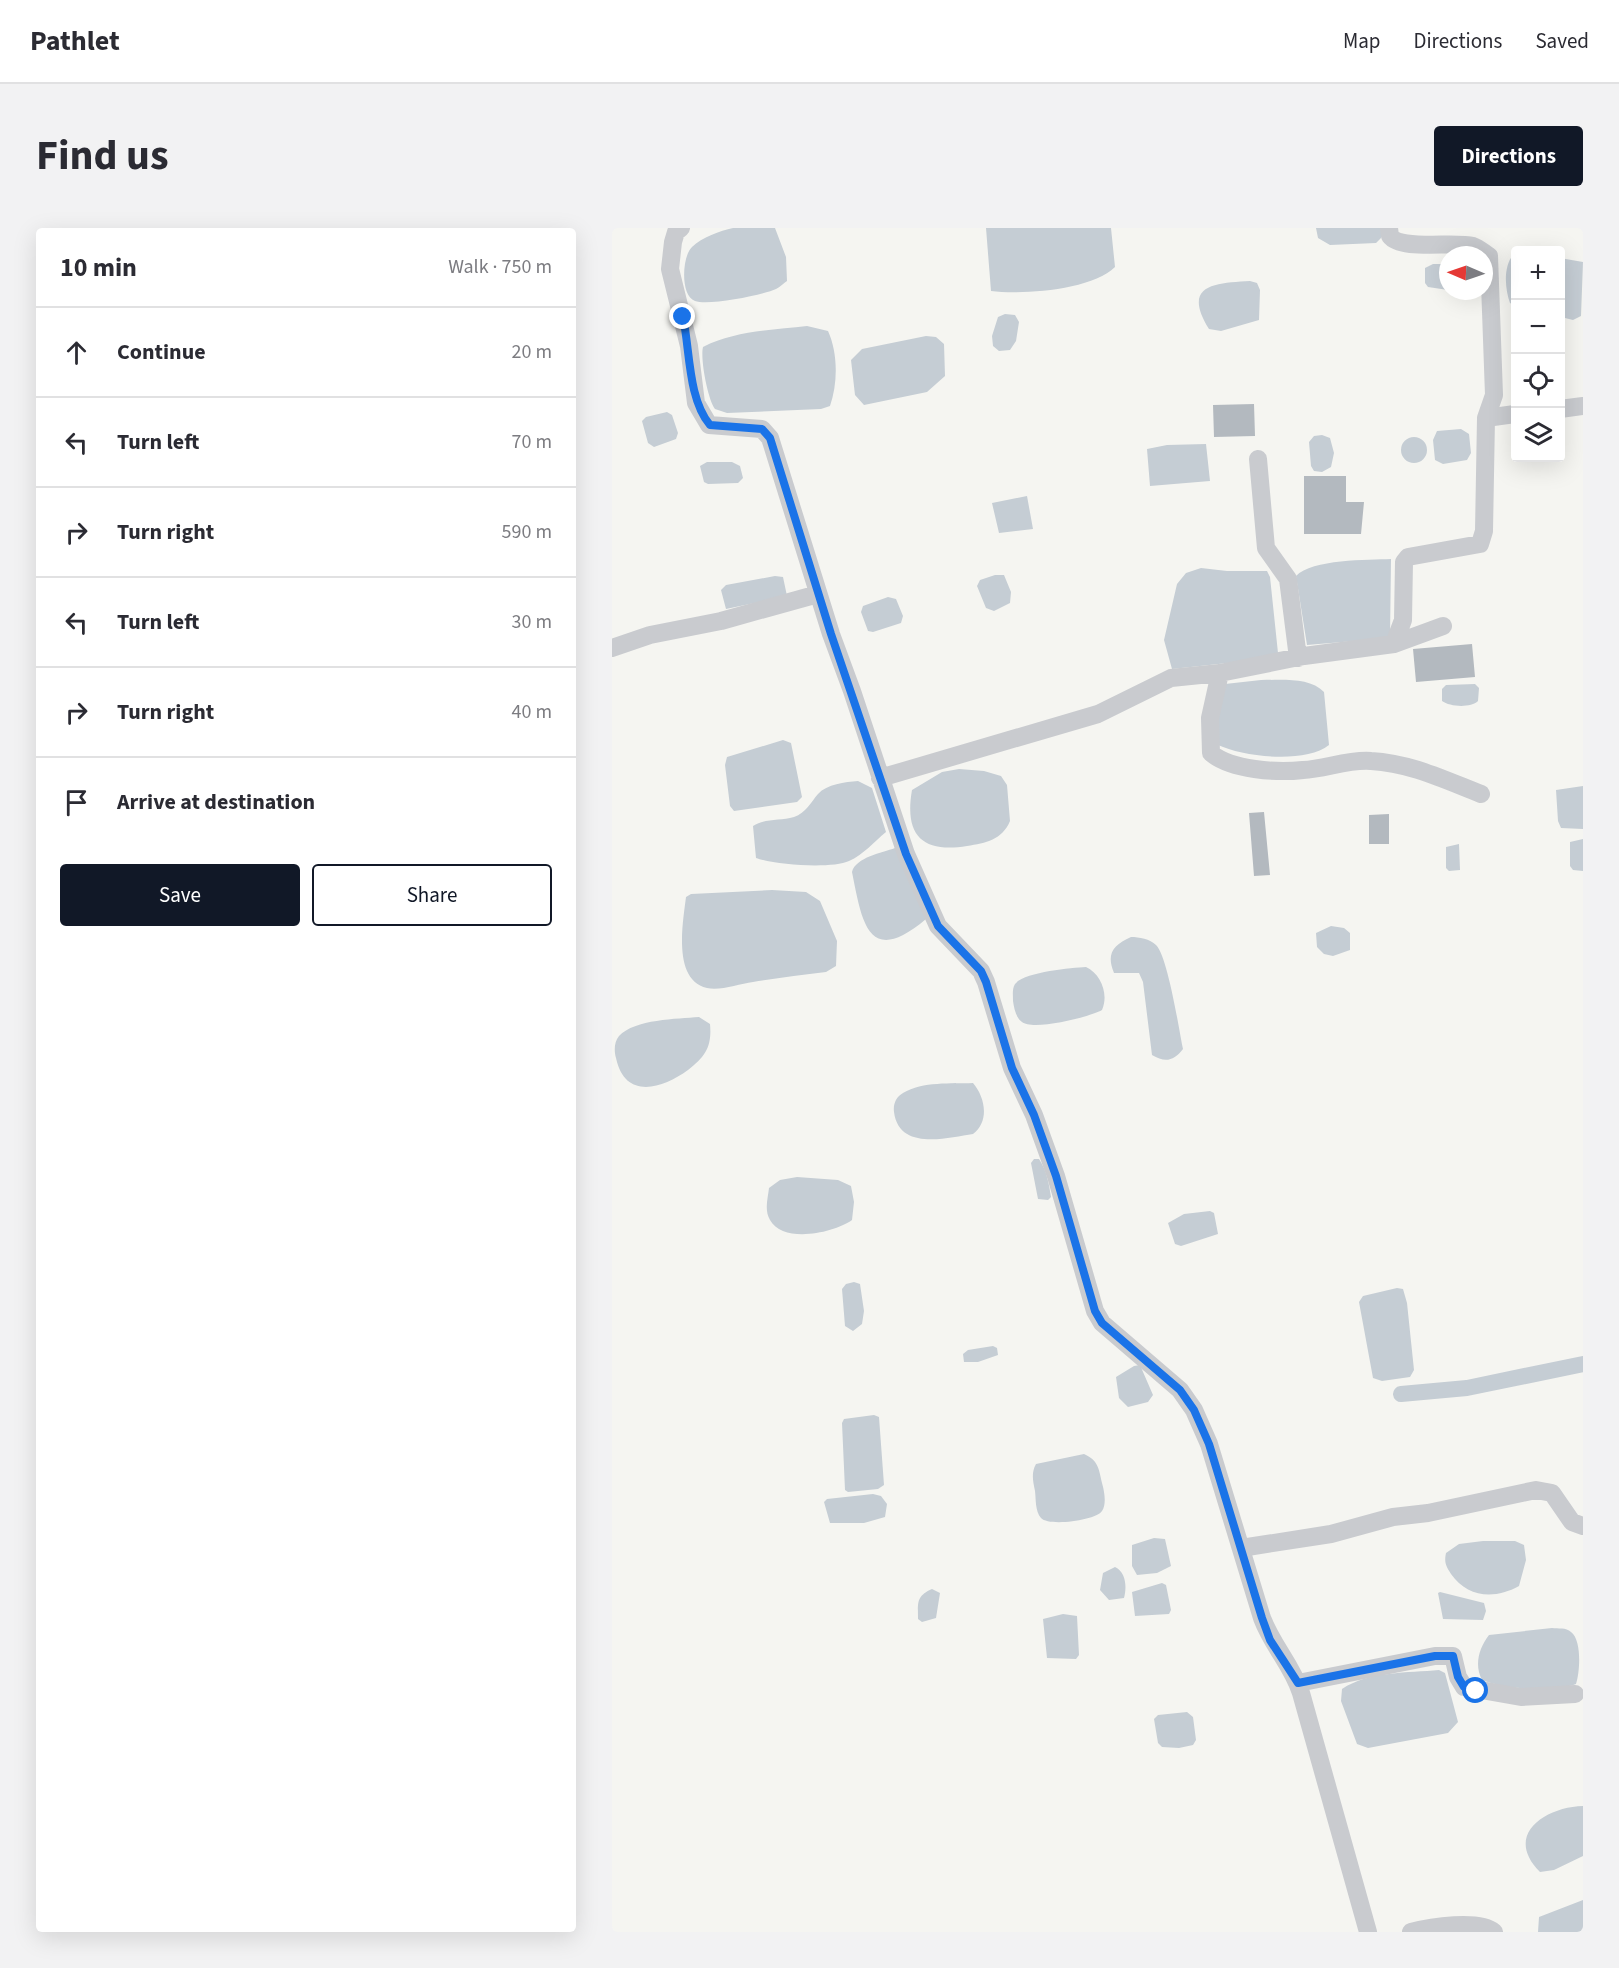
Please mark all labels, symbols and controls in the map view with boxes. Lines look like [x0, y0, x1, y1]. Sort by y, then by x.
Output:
text: Pathlet [30, 21, 120, 61]
text: Map [1343, 26, 1381, 56]
text: Directions [1414, 26, 1502, 56]
text: Saved [1535, 26, 1589, 56]
text: Find us [36, 126, 169, 186]
button: Directions [1434, 126, 1583, 186]
north arrow [1439, 246, 1493, 300]
map controls [1511, 246, 1565, 462]
button: + [1511, 246, 1565, 300]
text: 10 min [60, 249, 137, 286]
text: Walk · 750 m [448, 253, 552, 281]
button: − [1511, 300, 1565, 354]
route end [669, 303, 695, 329]
icon: ahead [60, 336, 93, 369]
text: Continue [117, 336, 206, 368]
text: 20 m [512, 338, 552, 366]
button: locate [1511, 354, 1565, 408]
button: layers [1511, 408, 1565, 462]
icon: left [60, 426, 93, 459]
text: Turn left [117, 426, 199, 458]
text: 70 m [512, 428, 552, 456]
icon: right [60, 516, 93, 549]
text: Turn right [117, 516, 214, 548]
text: 590 m [502, 518, 552, 546]
icon: left [60, 606, 93, 639]
text: Turn left [117, 606, 199, 638]
text: 30 m [512, 608, 552, 636]
icon: right [60, 696, 93, 729]
text: Turn right [117, 696, 214, 728]
text: 40 m [512, 698, 552, 726]
icon: arrive [60, 786, 93, 819]
text: Arrive at destination [117, 786, 315, 818]
button: Save [60, 864, 300, 926]
button: Share [312, 864, 552, 926]
route start [1462, 1677, 1488, 1703]

